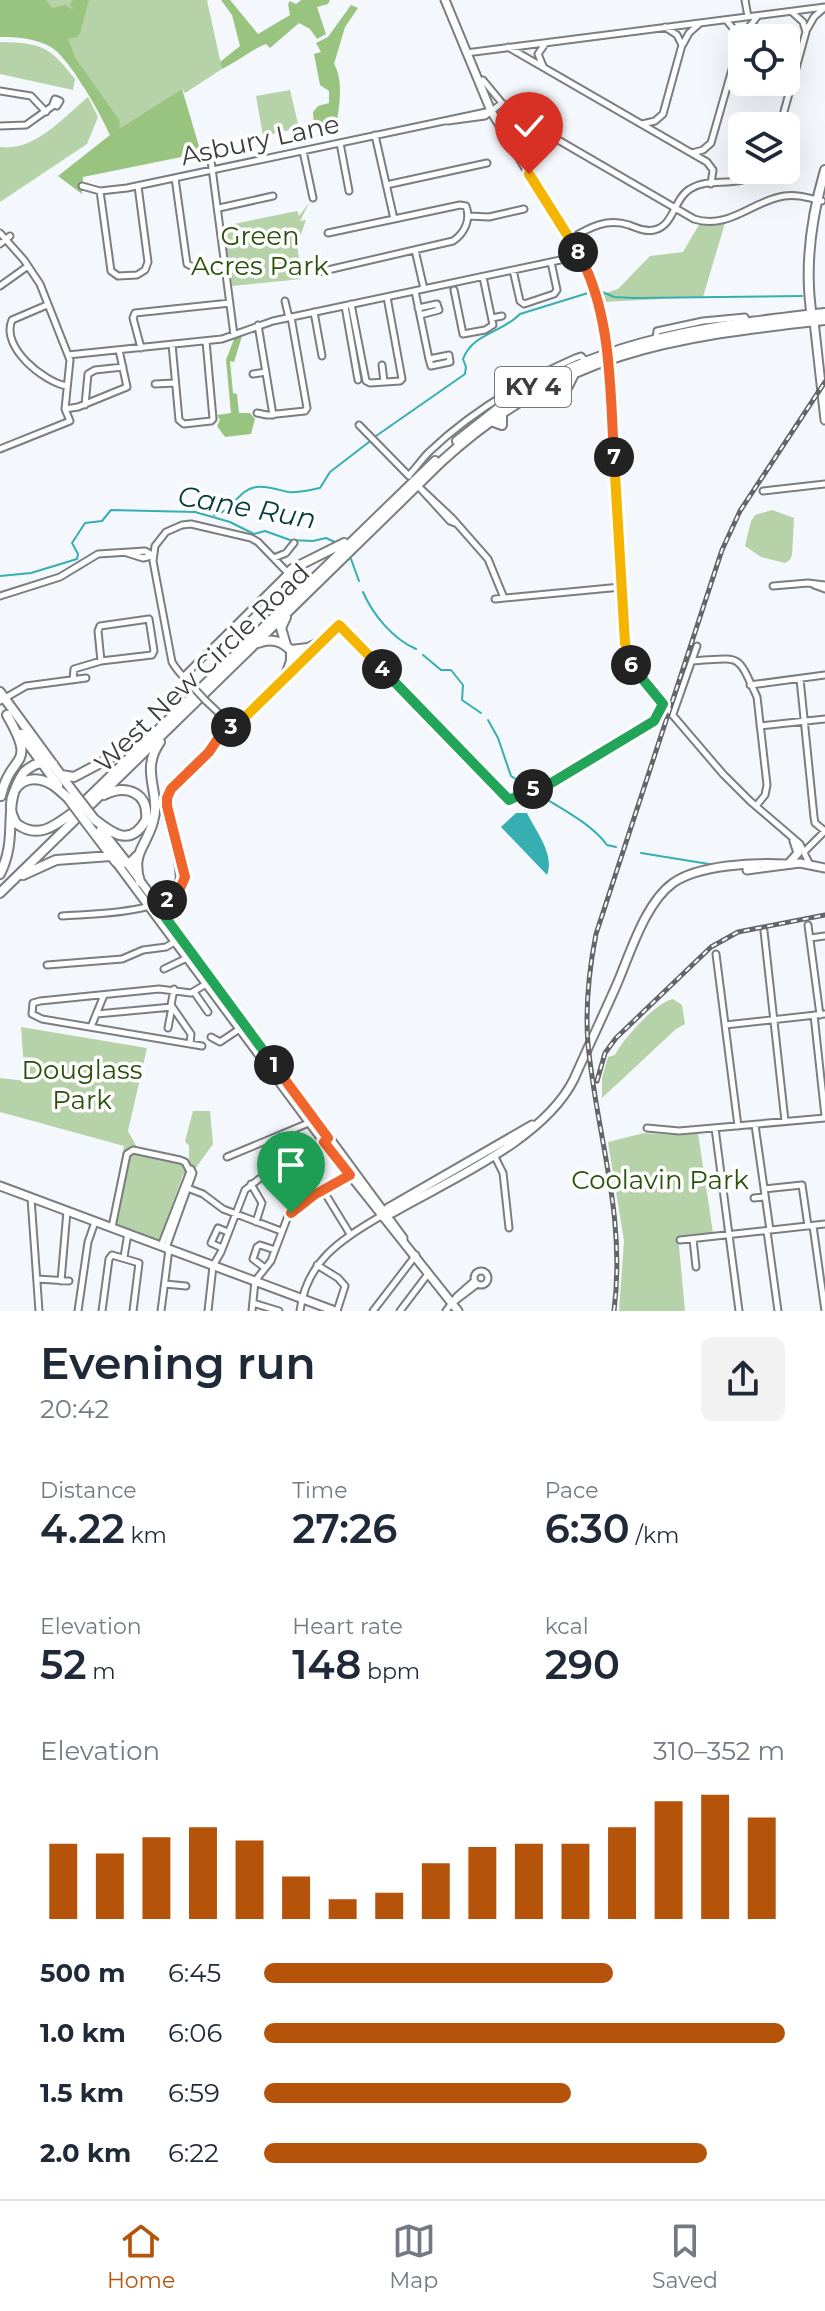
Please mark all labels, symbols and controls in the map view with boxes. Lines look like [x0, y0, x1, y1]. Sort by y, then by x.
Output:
map controls [728, 24, 800, 184]
button: locate [728, 24, 800, 96]
pin [495, 92, 563, 174]
icon: check [507, 104, 551, 148]
street label: Asbury Lane [178, 108, 342, 172]
button: layers [728, 112, 800, 184]
park label: Green Acres Park [191, 220, 329, 282]
pin: 8 [558, 232, 598, 272]
text: 8 [571, 238, 585, 265]
road number: KY 4 [495, 367, 571, 407]
pin: 7 [594, 437, 634, 477]
text: 7 [607, 443, 621, 470]
water label: Cane Run [175, 478, 319, 536]
street label: West New Circle Road [88, 557, 316, 779]
pin: 6 [611, 645, 651, 685]
pin: 4 [362, 649, 402, 689]
text: 6 [624, 651, 638, 678]
text: 4 [374, 655, 390, 682]
pin: 3 [211, 707, 251, 747]
text: 3 [224, 713, 238, 740]
pin: 5 [513, 769, 553, 809]
text: 5 [526, 775, 540, 802]
pin: 2 [147, 880, 187, 920]
text: 2 [161, 886, 173, 913]
pin: 1 [254, 1045, 294, 1085]
text: 1 [270, 1051, 278, 1078]
park label: Douglass Park [22, 1054, 142, 1116]
pin [257, 1131, 325, 1213]
icon: arrive [269, 1143, 313, 1187]
park label: Coolavin Park [571, 1164, 749, 1196]
text: Evening run [40, 1336, 316, 1390]
button: share [701, 1337, 785, 1421]
text: 20:42 [40, 1393, 109, 1425]
text: Distance [40, 1477, 137, 1504]
text: Time [292, 1477, 348, 1504]
text: Pace [545, 1477, 599, 1504]
text: 4.22 [40, 1504, 125, 1553]
text: 27:26 [292, 1504, 397, 1553]
text: 6:30 [545, 1504, 630, 1553]
text: km [125, 1522, 167, 1549]
text: /km [630, 1522, 679, 1549]
text: Elevation [40, 1613, 142, 1640]
text: Heart rate [292, 1613, 403, 1640]
text: kcal [545, 1613, 589, 1640]
text: 52 [40, 1640, 86, 1689]
text: 148 [292, 1640, 361, 1689]
text: 290 [545, 1640, 620, 1689]
text: m [86, 1658, 116, 1685]
text: bpm [361, 1658, 420, 1685]
text: Elevation [40, 1735, 160, 1767]
text: 310–352 m [653, 1735, 785, 1767]
text: 500 m [40, 1957, 125, 1989]
text: 6:45 [168, 1957, 221, 1989]
text: 1.0 km [40, 2017, 126, 2049]
text: 6:06 [168, 2017, 222, 2049]
text: 1.5 km [40, 2077, 124, 2109]
text: 6:59 [168, 2077, 220, 2109]
text: 2.0 km [40, 2137, 131, 2169]
text: 6:22 [168, 2137, 219, 2169]
tab: Home [107, 2219, 175, 2294]
tab: Map [389, 2219, 438, 2294]
tab: Saved [652, 2219, 718, 2294]

